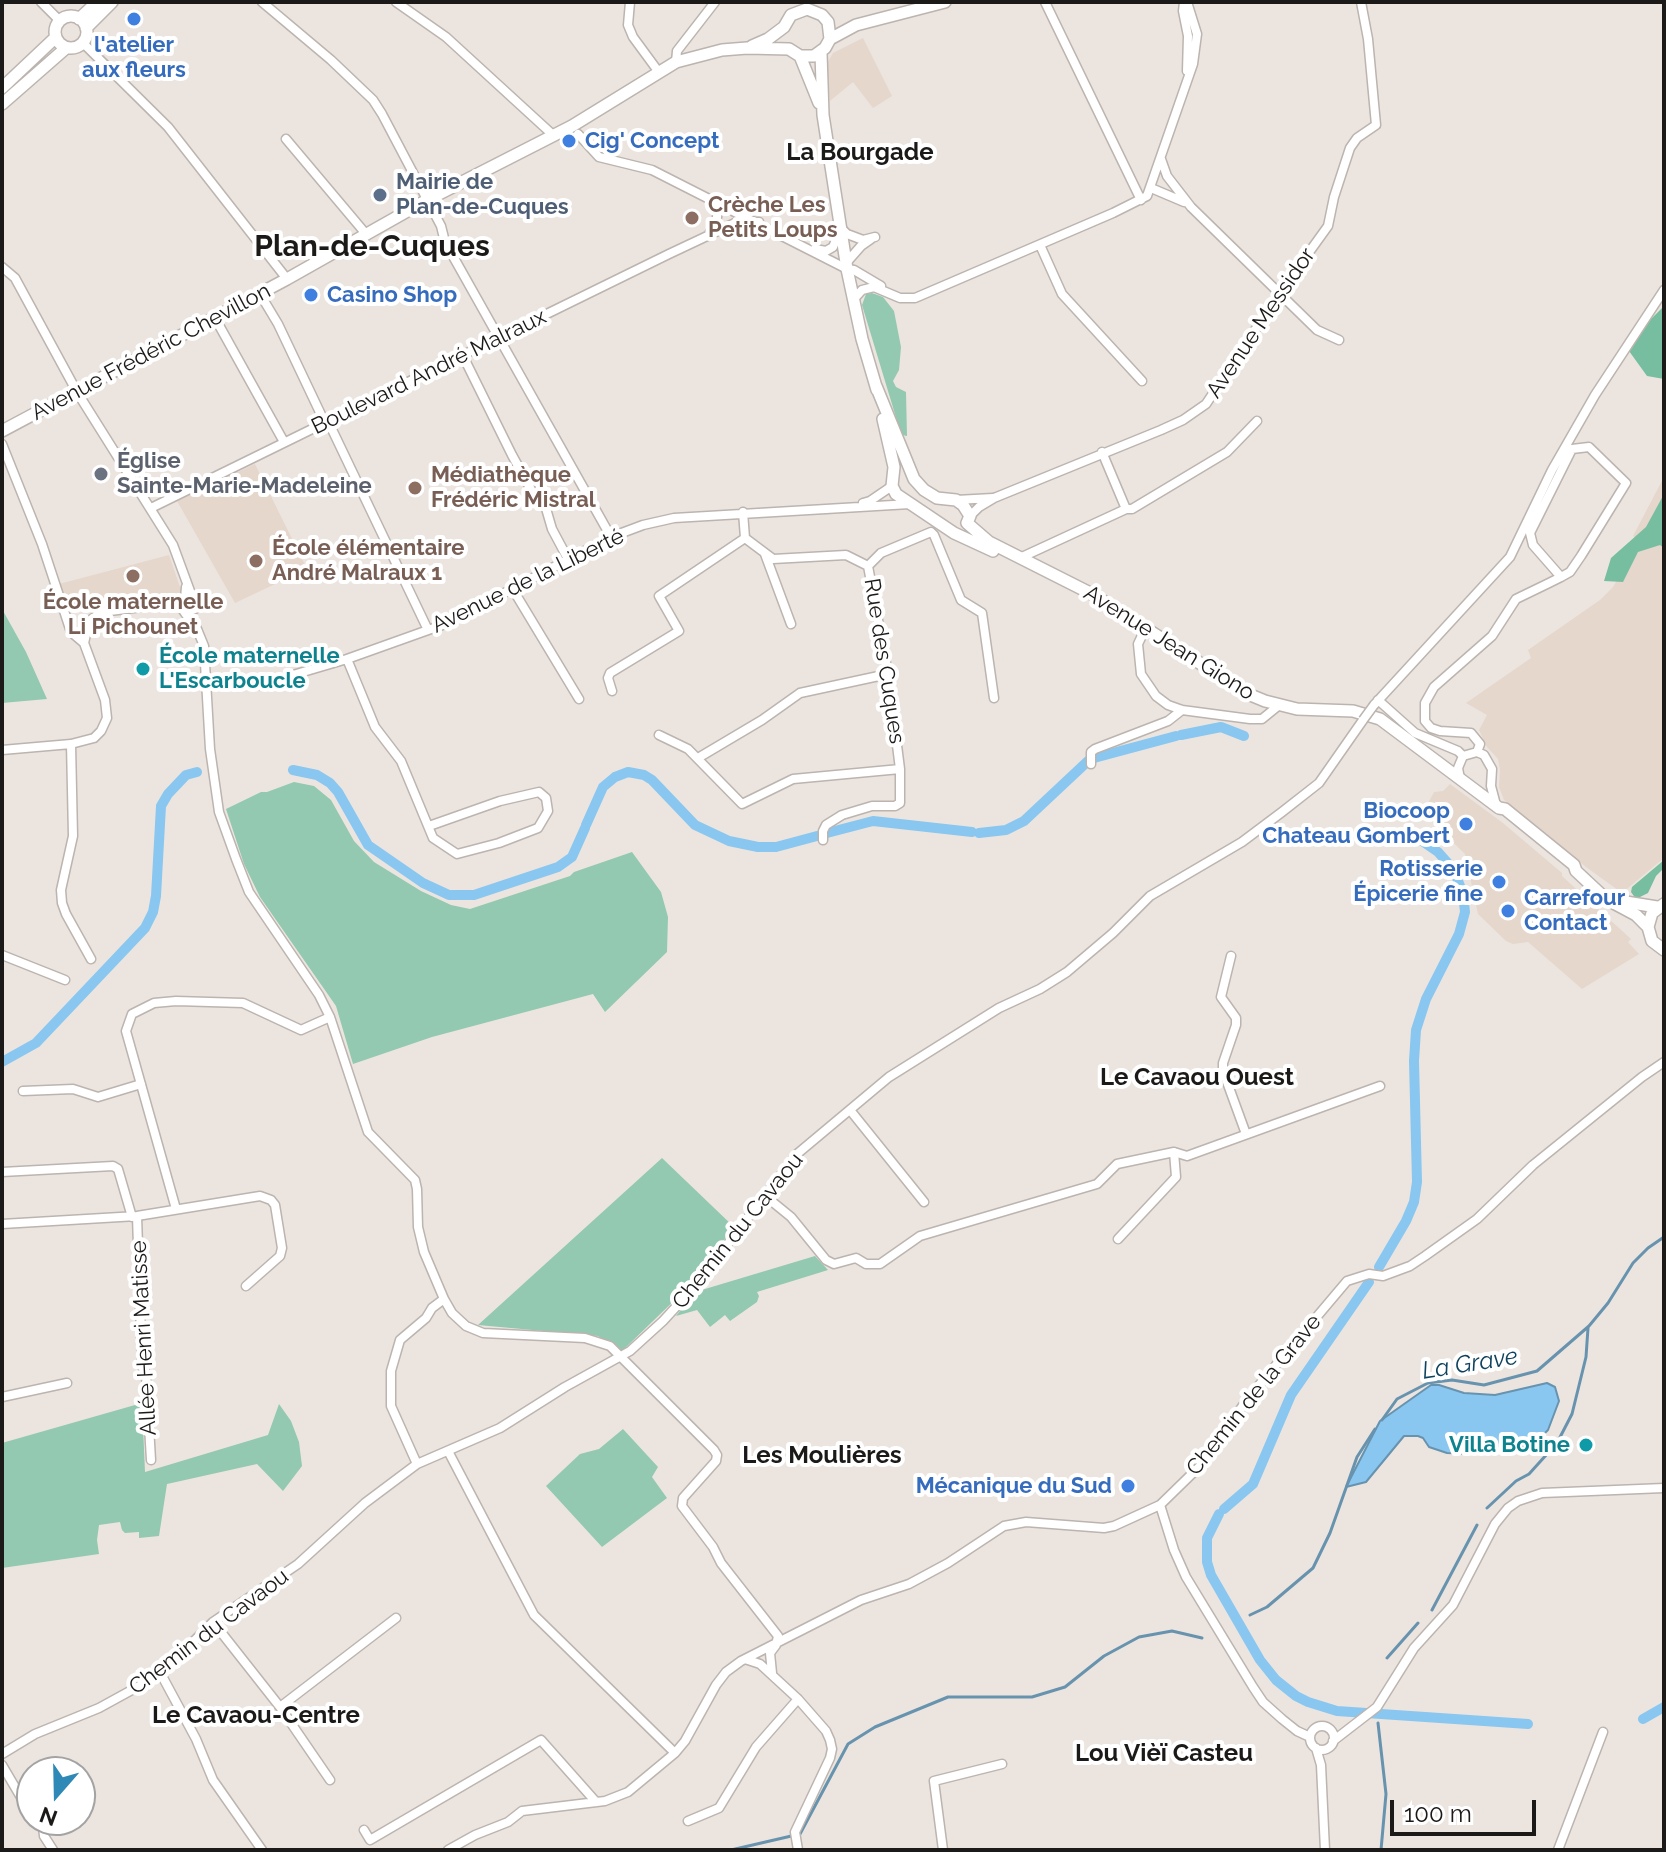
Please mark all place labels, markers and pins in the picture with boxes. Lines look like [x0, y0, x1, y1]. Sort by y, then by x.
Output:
marker: l'atelier aux fleurs [125, 10, 143, 28]
place label: l'atelier aux fleurs [82, 32, 186, 84]
place label: Cig' Concept [585, 128, 719, 154]
marker: Cig' Concept [560, 132, 578, 150]
place label: Mairie de Plan-de-Cuques [396, 169, 569, 220]
marker: Mairie de Plan-de-Cuques [371, 186, 389, 204]
place label: Crèche Les Petits Loups [708, 192, 838, 244]
marker: Crèche Les Petits Loups [683, 209, 701, 227]
place label: Casino Shop [327, 282, 457, 308]
marker: Casino Shop [302, 286, 320, 304]
place label: Église Sainte-Marie-Madeleine [117, 448, 372, 500]
place label: Médiathèque Frédéric Mistral [431, 462, 596, 514]
marker: Église Sainte-Marie-Madeleine [92, 465, 110, 483]
marker: Médiathèque Frédéric Mistral [406, 479, 424, 497]
place label: École élémentaire André Malraux 1 [272, 535, 465, 586]
marker: École élémentaire André Malraux 1 [247, 552, 265, 570]
marker: École maternelle Li Pichounet [124, 567, 142, 585]
place label: École maternelle Li Pichounet [43, 589, 223, 640]
place label: École maternelle L'Escarboucle [159, 643, 340, 694]
marker: École maternelle L'Escarboucle [134, 660, 152, 678]
place label: Biocoop Chateau Gombert [1262, 798, 1450, 850]
marker: Biocoop Chateau Gombert [1457, 815, 1475, 833]
place label: Rotisserie Épicerie fine [1353, 856, 1483, 908]
marker: Rotisserie Épicerie fine [1490, 873, 1508, 891]
place label: Carrefour Contact [1524, 885, 1625, 936]
marker: Carrefour Contact [1499, 902, 1517, 920]
place label: Villa Botine [1449, 1432, 1570, 1458]
marker: Villa Botine [1577, 1436, 1595, 1454]
place label: Mécanique du Sud [916, 1473, 1112, 1499]
marker: Mécanique du Sud [1119, 1477, 1137, 1495]

